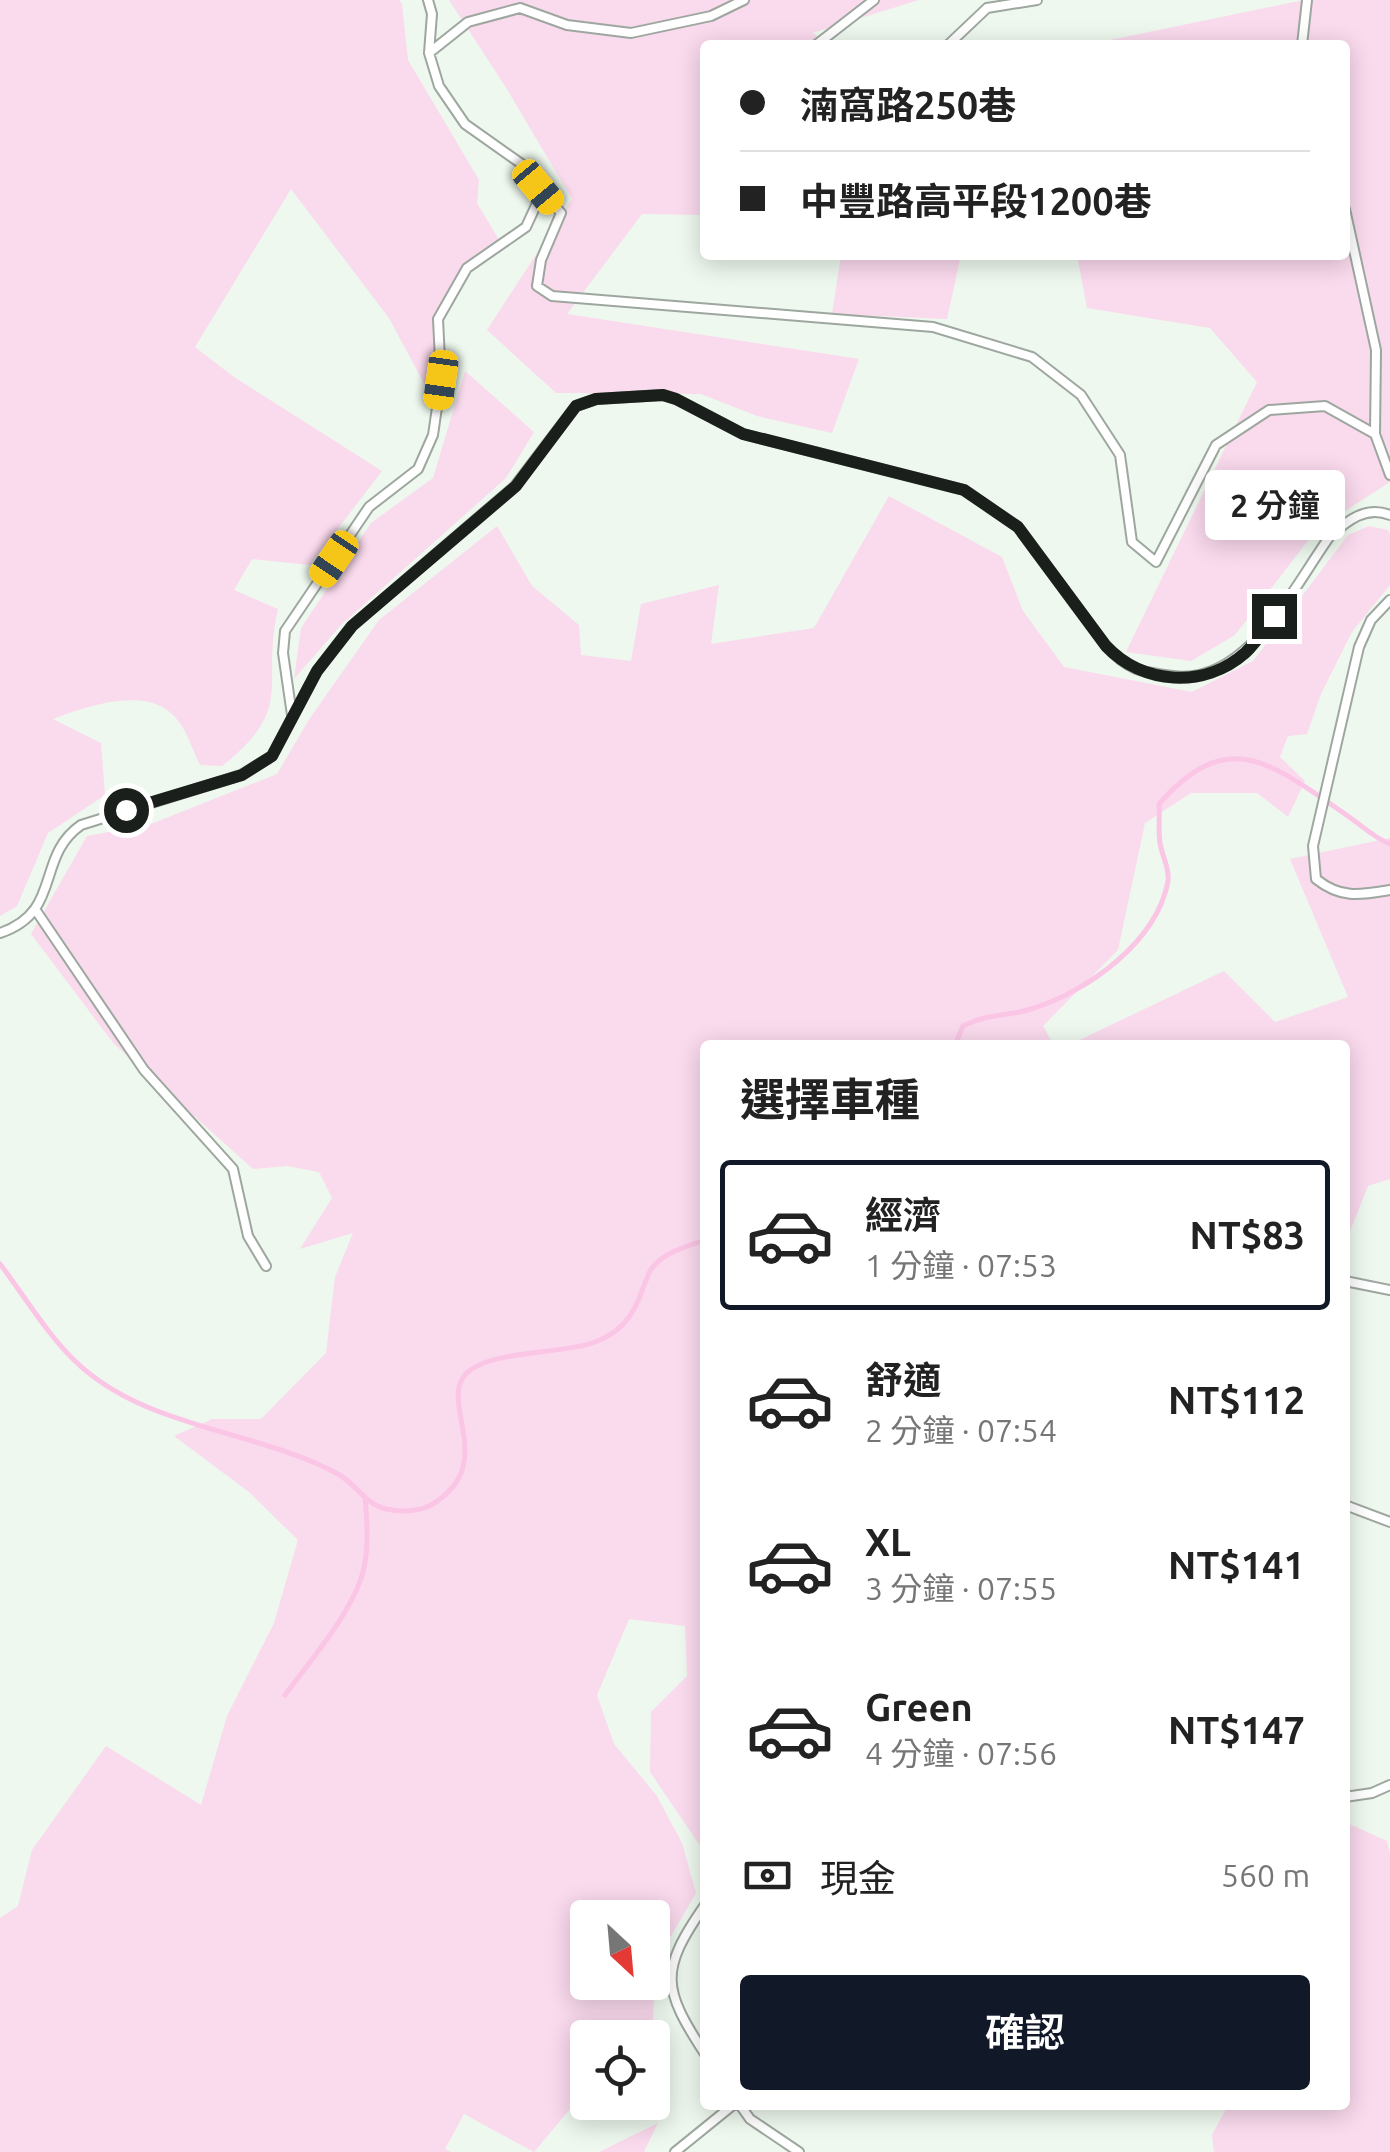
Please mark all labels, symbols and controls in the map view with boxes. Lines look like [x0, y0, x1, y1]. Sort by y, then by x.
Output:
text: 湳窩路250巷 [800, 84, 1016, 126]
car [507, 154, 569, 220]
text: 中豐路高平段1200巷 [800, 180, 1152, 222]
car [422, 348, 460, 412]
callout: 2 分鐘 [1204, 471, 1344, 541]
text: 2 分鐘 [1230, 487, 1320, 523]
car [305, 526, 363, 592]
route end [1252, 594, 1297, 639]
route start [104, 788, 149, 833]
text: 選擇車種 [740, 1074, 920, 1125]
icon: car [745, 1190, 835, 1280]
text: 經濟 [865, 1194, 941, 1236]
text: NT$83 [1190, 1214, 1305, 1256]
text: 1 分鐘 · 07:53 [865, 1247, 1057, 1283]
icon: car [745, 1355, 835, 1445]
text: 舒適 [865, 1359, 941, 1401]
text: NT$112 [1168, 1379, 1305, 1421]
text: 2 分鐘 · 07:54 [865, 1412, 1057, 1448]
icon: car [745, 1520, 835, 1610]
text: XL [865, 1521, 911, 1563]
text: NT$141 [1168, 1544, 1305, 1586]
text: 3 分鐘 · 07:55 [865, 1570, 1057, 1606]
icon: car [745, 1685, 835, 1775]
text: Green [865, 1686, 973, 1728]
text: NT$147 [1168, 1709, 1305, 1751]
text: 4 分鐘 · 07:56 [865, 1735, 1057, 1771]
icon: cash [740, 1848, 795, 1903]
text: 現金 [820, 1857, 896, 1899]
text: 560 m [1221, 1857, 1310, 1893]
north arrow [570, 1900, 670, 2000]
map controls [570, 1900, 670, 2120]
button: 確認 [740, 1975, 1310, 2090]
button: locate [570, 2020, 670, 2120]

